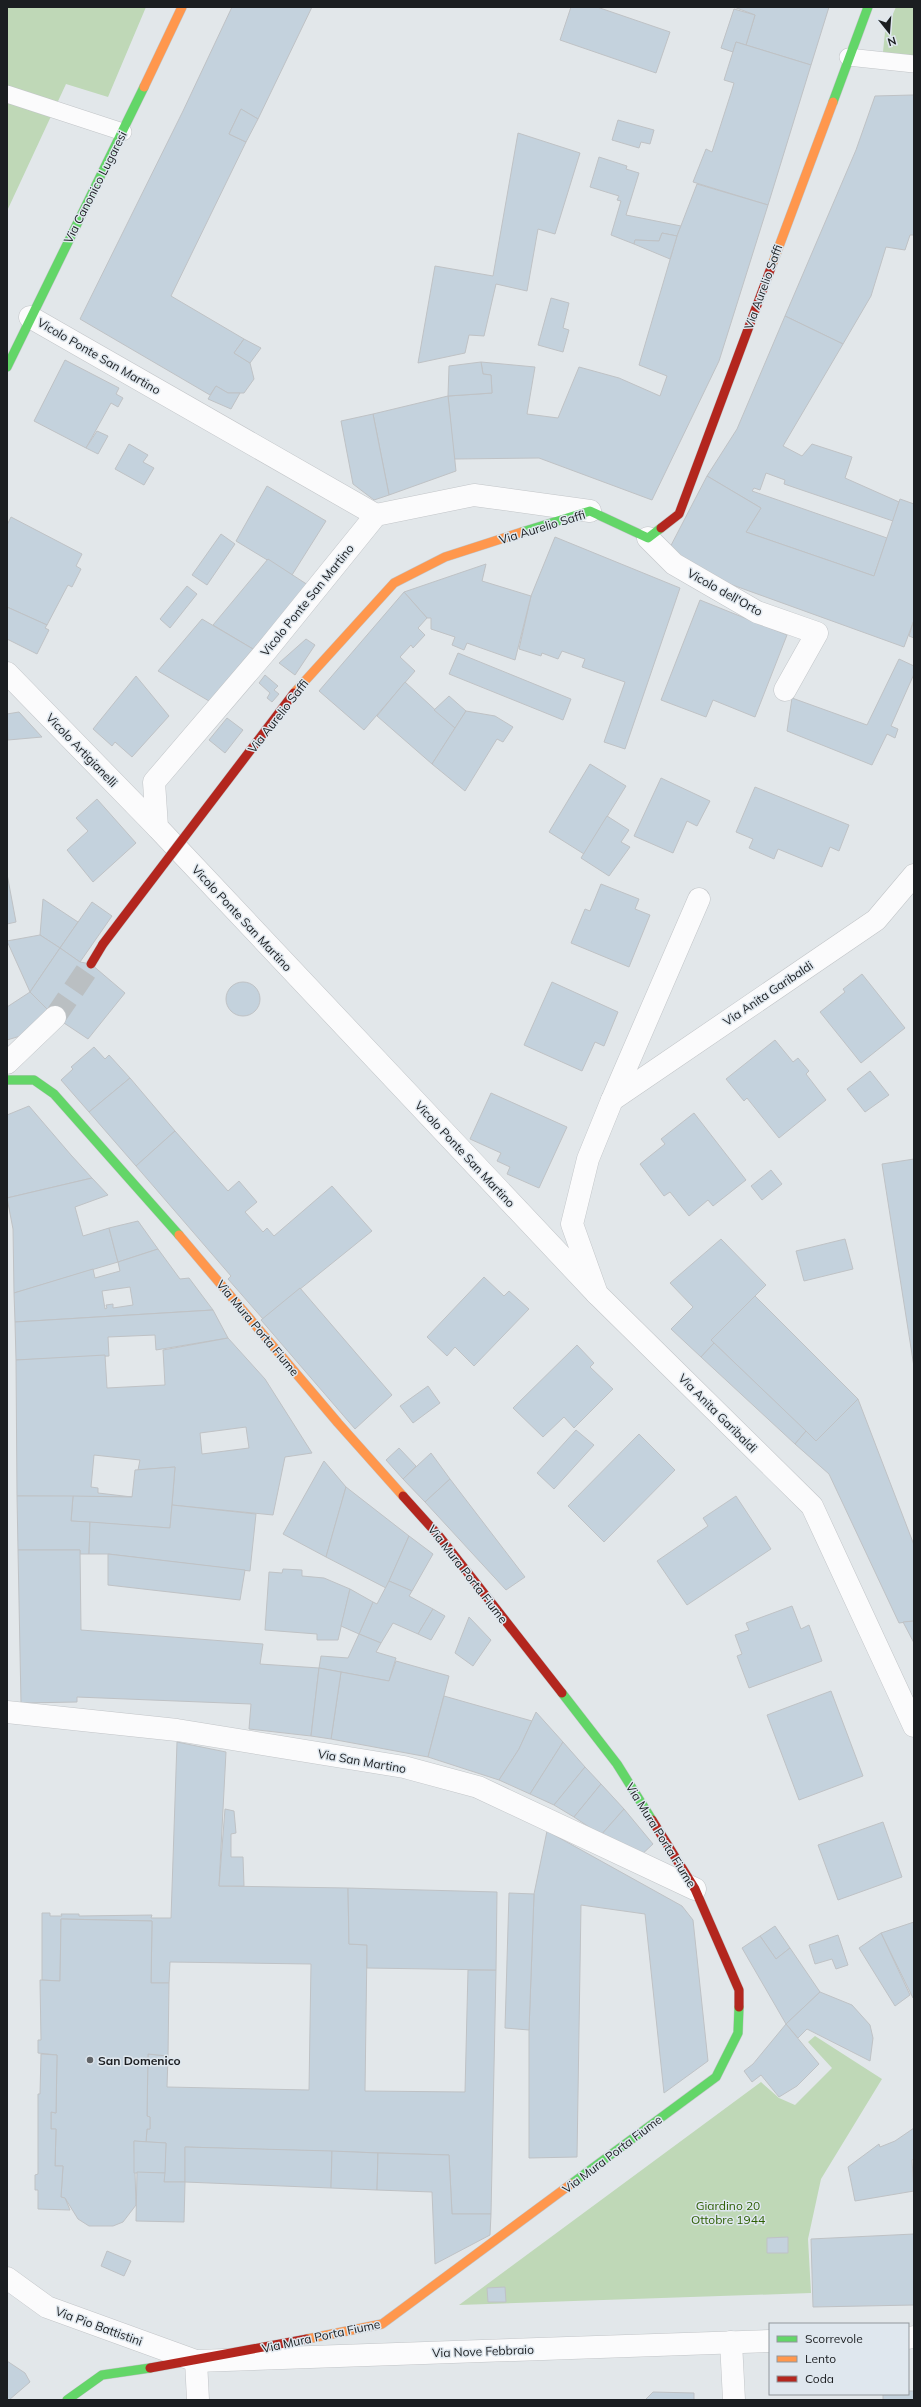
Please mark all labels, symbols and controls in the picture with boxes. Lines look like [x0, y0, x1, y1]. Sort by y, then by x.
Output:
north arrow [869, 12, 909, 52]
text: N [886, 34, 898, 49]
street label: Via Canonico Lugaresi [60, 128, 130, 246]
street label: Via Aurelio Saffi [741, 242, 785, 331]
street label: Vicolo Ponte San Martino [35, 315, 163, 398]
street label: Via Aurelio Saffi [497, 507, 587, 547]
street label: Vicolo Ponte San Martino [257, 541, 357, 659]
street label: Vicolo dell'Orto [685, 565, 765, 619]
street label: Via Aurelio Saffi [245, 676, 311, 756]
street label: Vicolo Artigianelli [43, 710, 121, 790]
street label: Vicolo Ponte San Martino [189, 862, 295, 974]
street label: Via Anita Garibaldi [720, 957, 816, 1029]
street label: Vicolo Ponte San Martino [412, 1098, 518, 1210]
street label: Via Mura Porta Fiume [213, 1277, 303, 1379]
street label: Via Anita Garibaldi [675, 1370, 761, 1456]
street label: Via Mura Porta Fiume [425, 1522, 511, 1626]
street label: Via San Martino [317, 1746, 408, 1776]
street label: Via Mura Porta Fiume [623, 1780, 699, 1890]
place label: San Domenico [98, 2053, 181, 2068]
marker: San Domenico [85, 2055, 95, 2065]
street label: Via Mura Porta Fiume [559, 2112, 665, 2196]
park label: Giardino 20 Ottobre 1944 [691, 2198, 765, 2227]
street label: Via Pio Battistini [53, 2303, 145, 2349]
street label: Via Mura Porta Fiume [260, 2316, 382, 2356]
legend [769, 2323, 909, 2395]
text: Scorrevole [805, 2331, 863, 2346]
street label: Via Nove Febbraio [432, 2342, 534, 2360]
text: Lento [805, 2351, 836, 2366]
text: Coda [805, 2371, 834, 2386]

